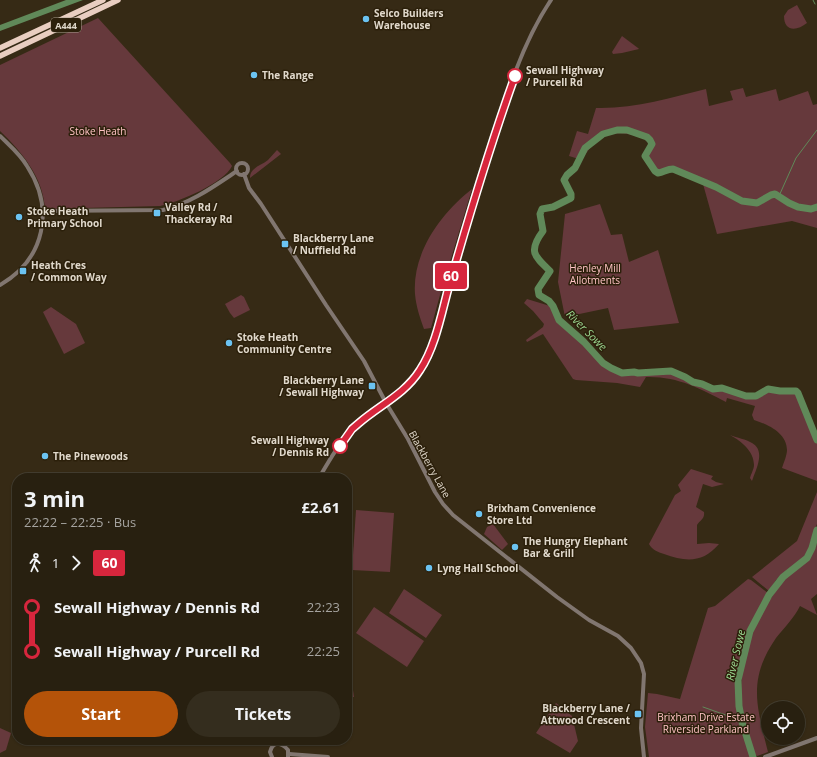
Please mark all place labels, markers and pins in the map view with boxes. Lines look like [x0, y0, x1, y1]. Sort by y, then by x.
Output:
place label: Selco Builders Warehouse [374, 6, 444, 32]
marker: Selco Builders Warehouse [361, 14, 371, 24]
place label: Sewall Highway / Purcell Rd [526, 63, 604, 89]
place label: The Range [262, 68, 314, 82]
marker: Sewall Highway / Purcell Rd [507, 68, 523, 84]
marker: The Range [249, 70, 259, 80]
place label: Valley Rd / Thackeray Rd [165, 200, 232, 226]
place label: Stoke Heath Primary School [27, 204, 102, 230]
marker: Valley Rd / Thackeray Rd [152, 208, 162, 218]
marker: Stoke Heath Primary School [14, 212, 24, 222]
place label: Blackberry Lane / Nuffield Rd [293, 231, 374, 257]
marker: Blackberry Lane / Nuffield Rd [280, 239, 290, 249]
place label: Heath Cres / Common Way [31, 258, 107, 284]
marker: Heath Cres / Common Way [18, 266, 28, 276]
place label: Stoke Heath Community Centre [237, 330, 332, 356]
marker: Stoke Heath Community Centre [224, 338, 234, 348]
place label: Blackberry Lane / Sewall Highway [279, 373, 364, 399]
marker: Blackberry Lane / Sewall Highway [367, 381, 377, 391]
place label: Sewall Highway / Dennis Rd [251, 433, 329, 459]
marker: Sewall Highway / Dennis Rd [332, 438, 348, 454]
place label: The Pinewoods [53, 449, 128, 463]
marker: The Pinewoods [40, 451, 50, 461]
place label: Brixham Convenience Store Ltd [487, 501, 596, 527]
marker: Brixham Convenience Store Ltd [474, 509, 484, 519]
place label: The Hungry Elephant Bar & Grill [523, 534, 628, 560]
marker: The Hungry Elephant Bar & Grill [510, 542, 520, 552]
place label: Lyng Hall School [437, 561, 518, 575]
marker: Lyng Hall School [424, 563, 434, 573]
place label: Blackberry Lane / Attwood Crescent [541, 701, 631, 727]
marker: Blackberry Lane / Attwood Crescent [633, 709, 643, 719]

